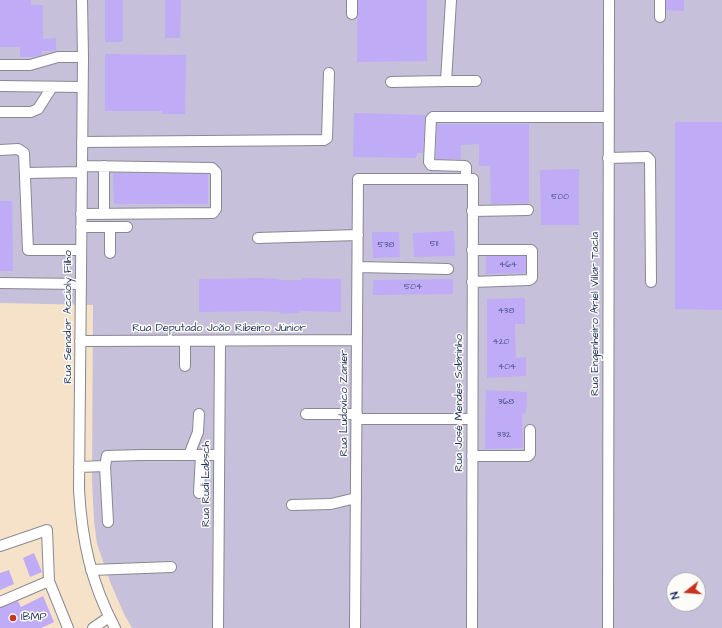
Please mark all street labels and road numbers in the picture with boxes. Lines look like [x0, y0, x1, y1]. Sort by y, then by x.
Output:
street label: Rua Engenheiro Ariel Villar Tacla [589, 232, 603, 396]
street label: Rua Senador Accioly Filho [62, 250, 76, 384]
street label: Rua Deputado João Ribeiro Júnior [132, 322, 306, 336]
street label: Rua José Mendes Sobrinho [453, 334, 467, 472]
street label: Rua Ludovico Zanier [338, 350, 352, 456]
street label: Rua Rudi Labsch [200, 441, 214, 527]

